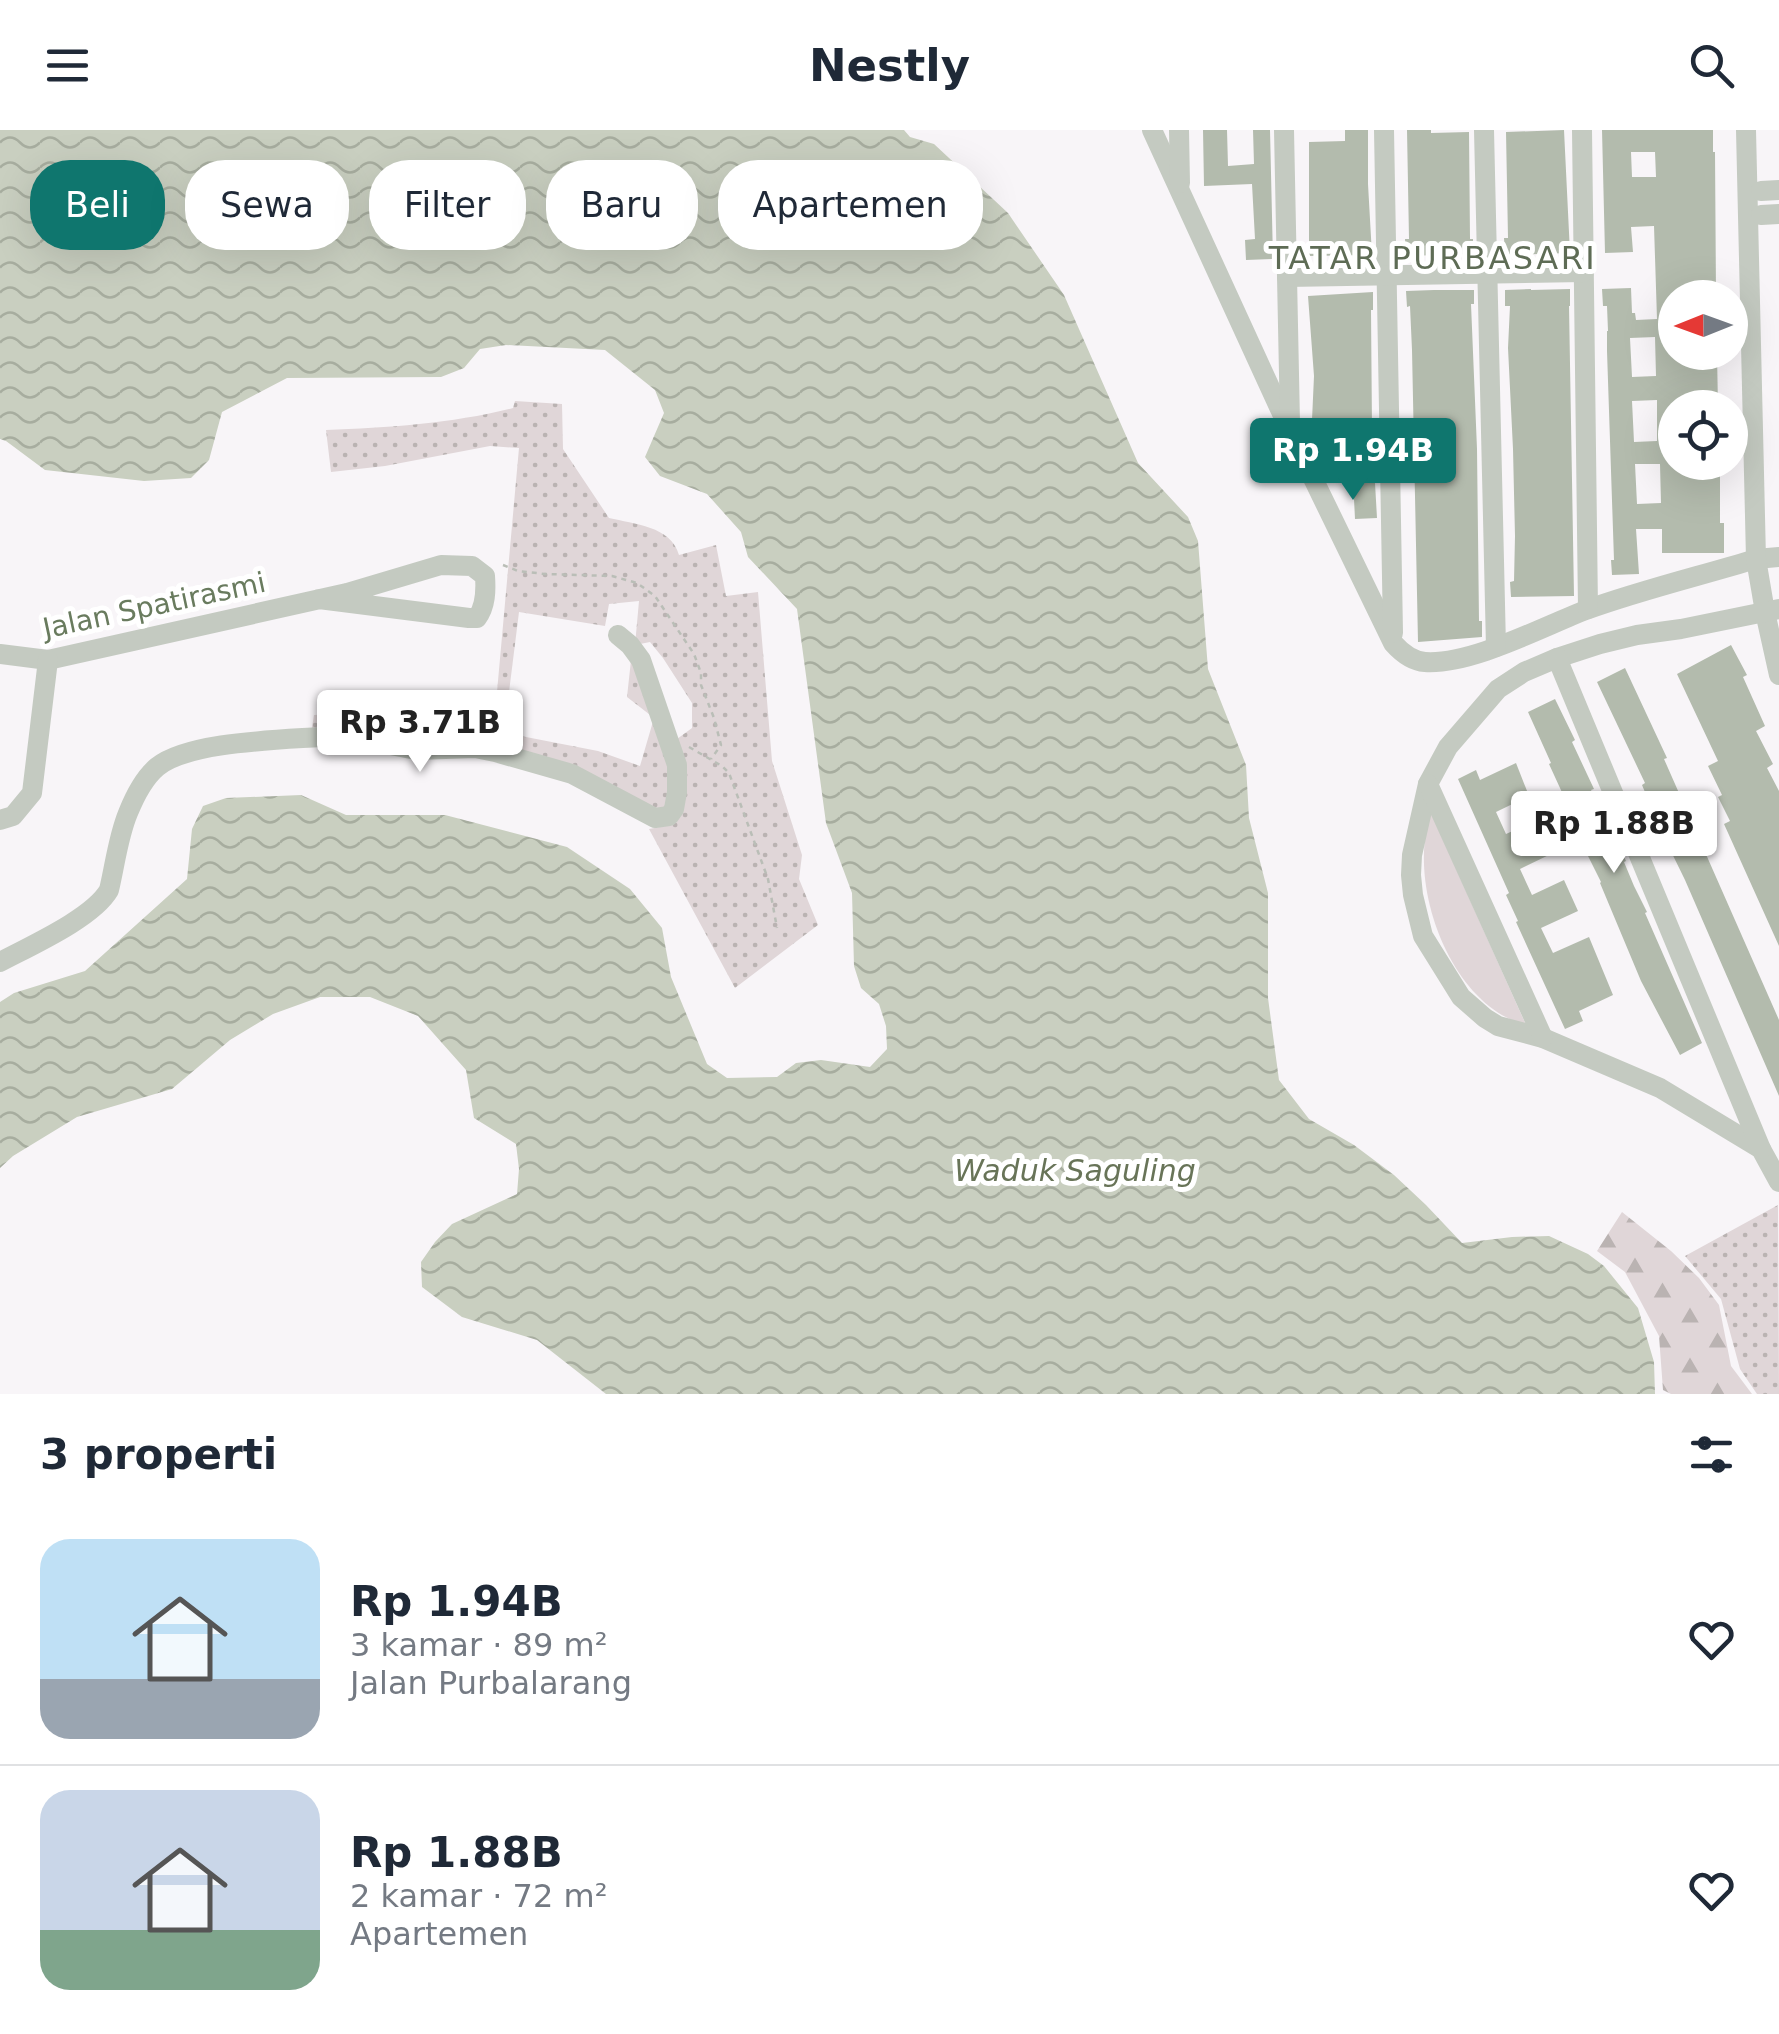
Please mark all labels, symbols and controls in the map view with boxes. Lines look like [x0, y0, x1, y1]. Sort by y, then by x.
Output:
icon: menu [40, 38, 95, 93]
icon: search [1684, 38, 1739, 93]
text: Nestly [809, 39, 970, 92]
chip: Beli [30, 160, 165, 250]
chip: Sewa [185, 160, 349, 250]
chip: Filter [369, 160, 526, 250]
chip: Baru [546, 160, 698, 250]
chip: Apartemen [718, 160, 983, 250]
district label: TATAR PURBASARI [1268, 239, 1597, 277]
north arrow [1658, 280, 1748, 370]
map controls [1658, 280, 1748, 480]
button: locate [1658, 390, 1748, 480]
pin: Rp 1.94B [1250, 418, 1456, 503]
text: Rp 1.94B [1272, 431, 1434, 469]
street label: Jalan Spatirasmi [38, 566, 268, 646]
pin: Rp 3.71B [317, 690, 523, 775]
text: Rp 3.71B [339, 703, 501, 741]
pin: Rp 1.88B [1511, 791, 1717, 876]
text: Rp 1.88B [1533, 804, 1695, 842]
water label: Waduk Saguling [954, 1153, 1196, 1188]
icon: filters [1684, 1427, 1739, 1482]
text: 3 properti [40, 1430, 277, 1479]
text: Rp 1.94B [350, 1577, 563, 1626]
icon: home [120, 1579, 240, 1699]
icon: heart [1684, 1612, 1739, 1667]
text: 3 kamar · 89 m² [350, 1626, 607, 1664]
text: Jalan Purbalarang [350, 1664, 632, 1702]
text: Rp 1.88B [350, 1828, 563, 1877]
icon: home [120, 1830, 240, 1950]
icon: heart [1684, 1863, 1739, 1918]
text: 2 kamar · 72 m² [350, 1877, 607, 1915]
text: Apartemen [350, 1915, 528, 1953]

